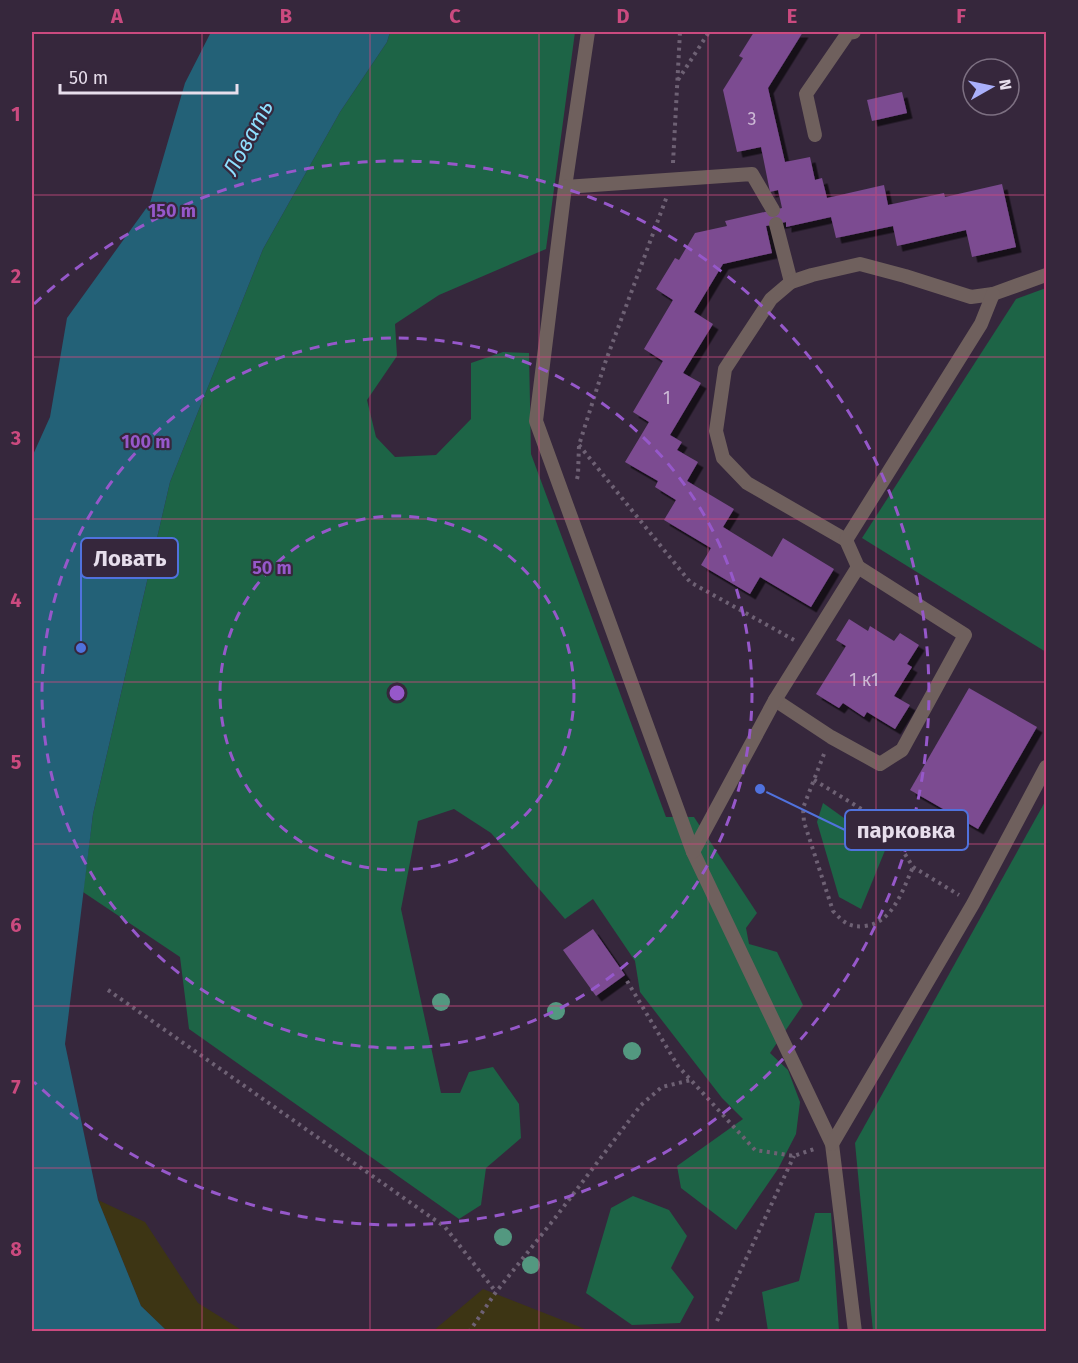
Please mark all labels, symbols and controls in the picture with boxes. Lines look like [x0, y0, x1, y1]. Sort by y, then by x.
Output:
text: A [110, 4, 124, 28]
text: B [280, 4, 292, 28]
text: C [449, 4, 461, 28]
text: D [616, 4, 630, 28]
text: E [787, 4, 797, 28]
text: F [956, 4, 966, 28]
scale bar [60, 57, 237, 95]
north arrow [961, 57, 1021, 117]
text: 50 m [69, 67, 108, 89]
text: N [995, 78, 1016, 91]
water label: Ловать [217, 96, 279, 181]
text: 1 [11, 102, 21, 126]
house number: 3 [748, 108, 756, 130]
text: 150 m [148, 200, 196, 222]
text: 2 [11, 264, 21, 288]
house number: 1 [663, 387, 671, 409]
text: 3 [10, 426, 21, 450]
text: 100 m [122, 431, 170, 453]
callout: Ловать [81, 538, 178, 578]
text: Ловать [94, 545, 167, 572]
text: 50 m [252, 557, 292, 579]
text: 4 [10, 588, 22, 612]
house number: 1 к1 [849, 669, 879, 691]
centre of rings [387, 683, 407, 703]
text: 5 [11, 750, 22, 774]
callout: парковка [845, 810, 968, 850]
text: парковка [857, 817, 955, 844]
text: 6 [10, 913, 22, 937]
text: 7 [11, 1075, 21, 1099]
text: 8 [10, 1237, 22, 1261]

